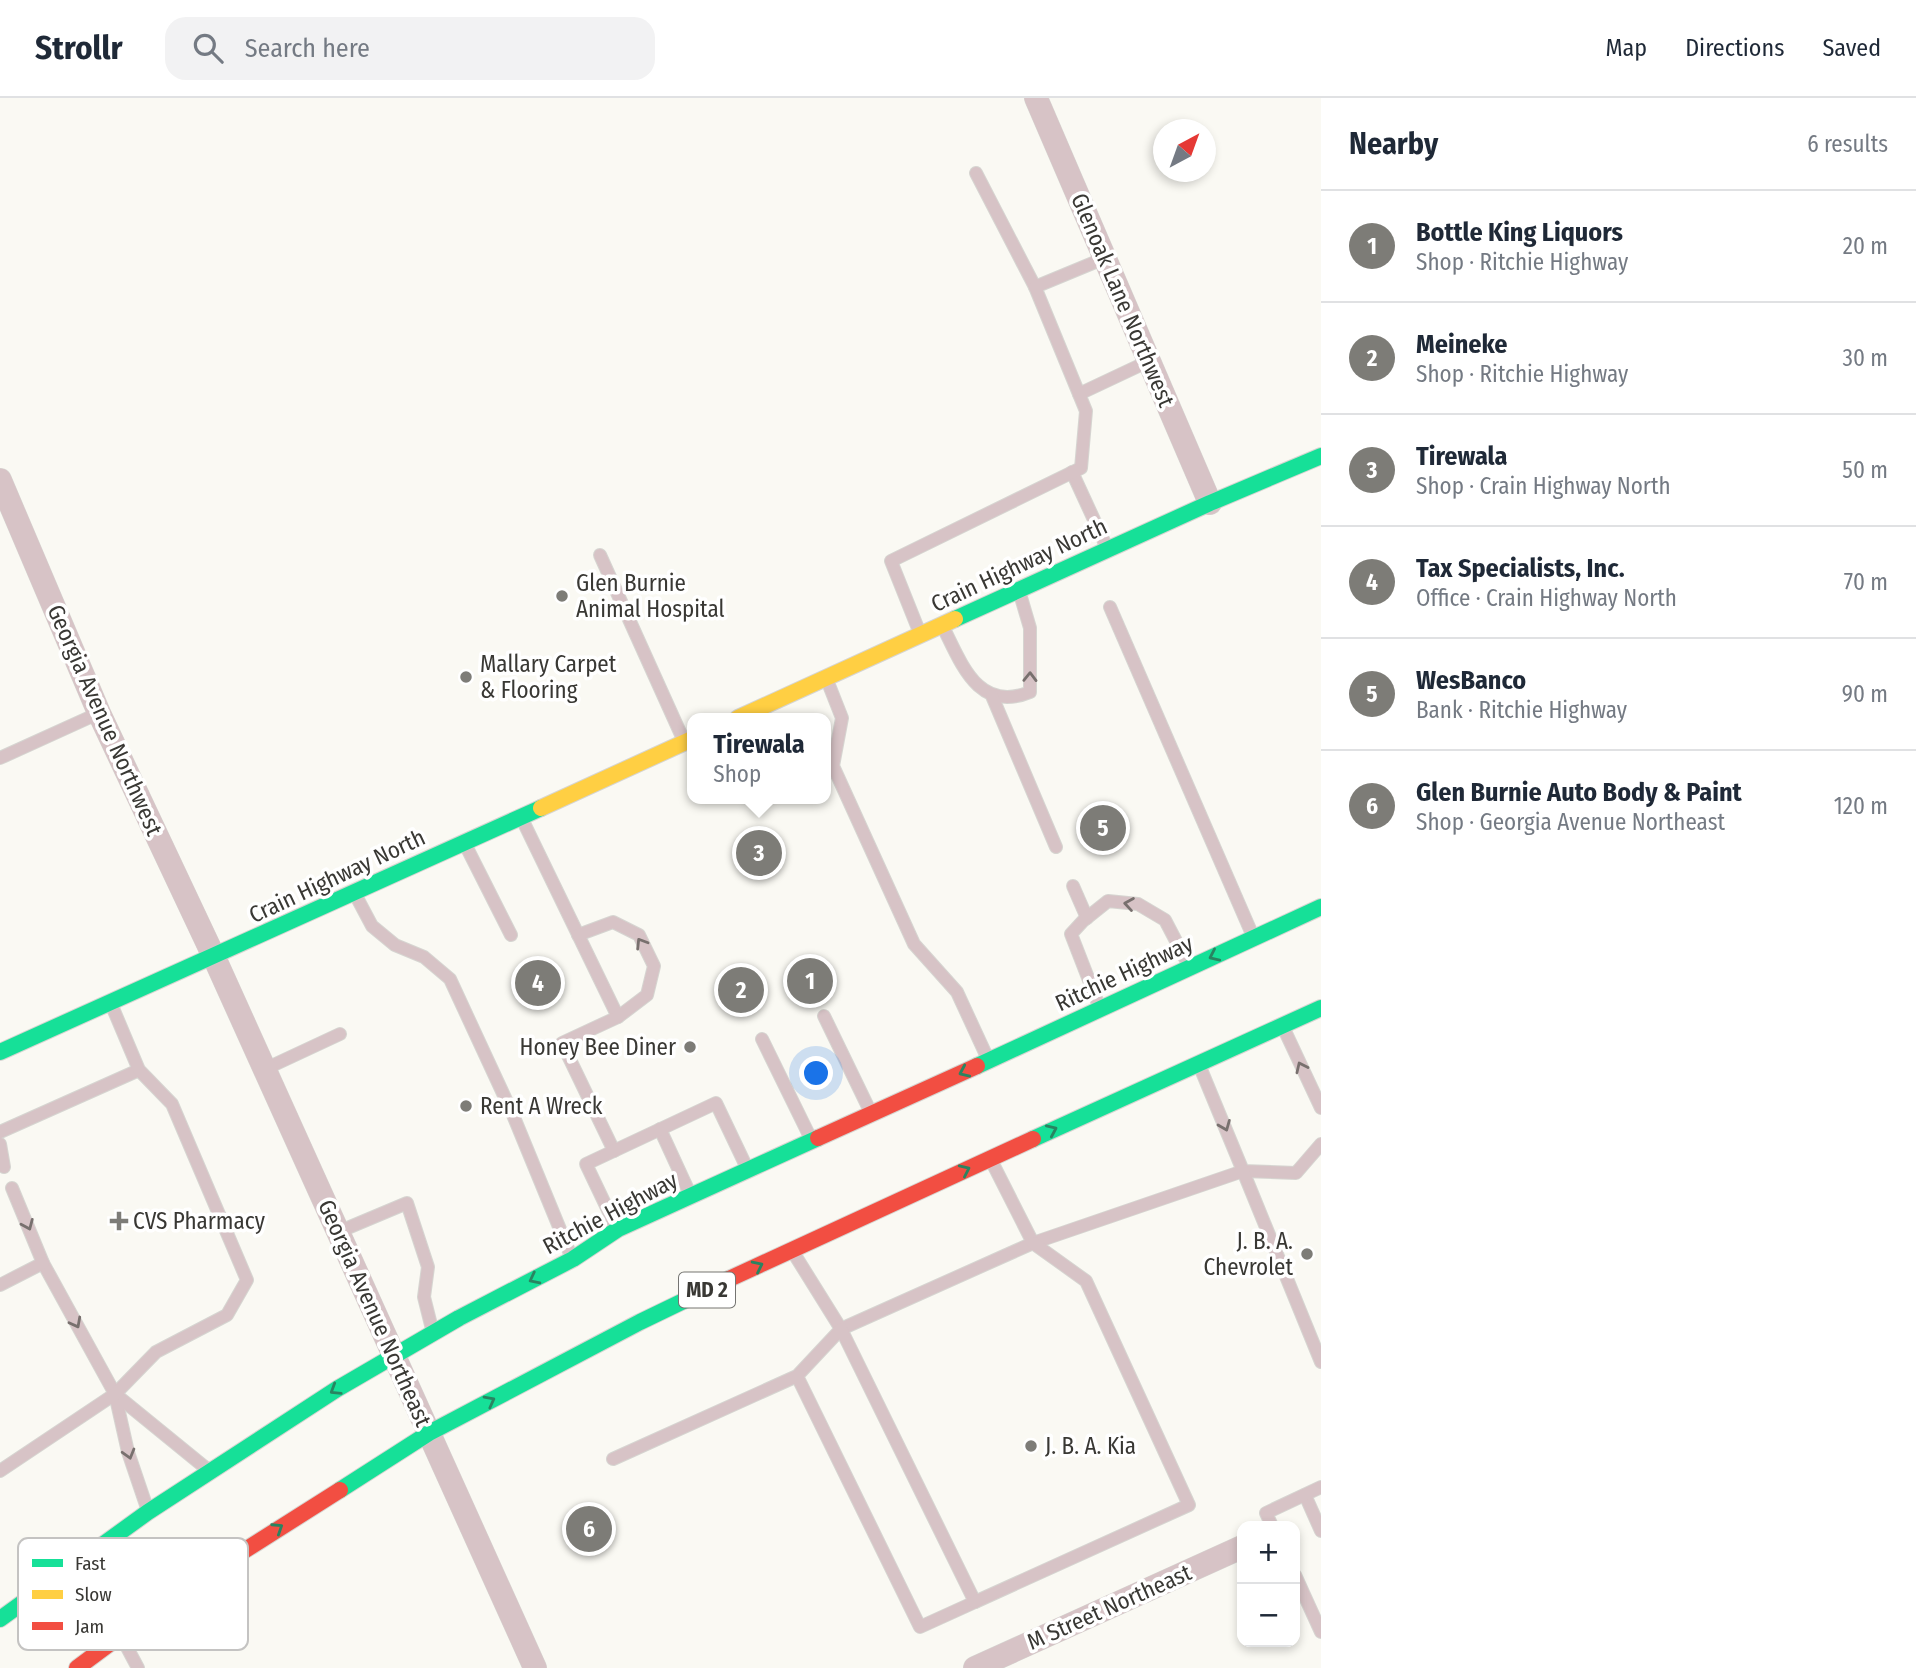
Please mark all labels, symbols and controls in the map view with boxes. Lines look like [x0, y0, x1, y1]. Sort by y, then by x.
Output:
search box [165, 17, 655, 80]
text: Strollr [35, 28, 123, 68]
icon: search [189, 29, 227, 67]
text: Search here [245, 33, 370, 64]
text: Map [1606, 34, 1647, 62]
text: Directions [1685, 34, 1784, 62]
text: Saved [1822, 34, 1881, 62]
north arrow [1153, 119, 1216, 182]
text: Nearby [1349, 126, 1438, 162]
text: 6 results [1807, 130, 1888, 158]
street label: Glenoak Lane Northwest [1065, 189, 1181, 412]
text: Bottle King Liquors [1416, 217, 1623, 248]
text: 1 [1367, 232, 1377, 260]
text: 20 m [1843, 232, 1888, 260]
text: Shop · Ritchie Highway [1416, 248, 1628, 276]
text: Meineke [1416, 329, 1508, 360]
text: 2 [1367, 344, 1377, 372]
text: 30 m [1843, 344, 1888, 372]
text: Shop · Ritchie Highway [1416, 360, 1628, 388]
text: Tirewala [1416, 441, 1507, 472]
text: 3 [1367, 456, 1377, 484]
text: 50 m [1842, 456, 1888, 484]
text: Shop · Crain Highway North [1416, 472, 1671, 500]
street label: Crain Highway North [927, 512, 1111, 618]
text: Tax Specialists, Inc. [1416, 553, 1625, 584]
text: 4 [1366, 568, 1378, 596]
text: 70 m [1844, 568, 1888, 596]
place label: Glen Burnie Animal Hospital [576, 569, 725, 623]
text: Office · Crain Highway North [1416, 584, 1677, 612]
marker: Glen Burnie Animal Hospital [554, 588, 570, 604]
street label: Georgia Avenue Northwest [41, 600, 169, 840]
place label: Mallary Carpet & Flooring [480, 650, 617, 704]
text: WesBanco [1416, 665, 1526, 696]
marker: Mallary Carpet & Flooring [458, 669, 474, 685]
one-way arrow [1022, 672, 1038, 682]
text: 5 [1366, 680, 1378, 708]
text: 90 m [1842, 680, 1888, 708]
text: Bank · Ritchie Highway [1416, 696, 1627, 724]
popup [687, 713, 831, 804]
text: Tirewala [713, 729, 805, 760]
text: Shop [713, 760, 761, 788]
text: Glen Burnie Auto Body & Paint [1416, 777, 1742, 808]
text: 6 [1366, 792, 1378, 820]
text: 120 m [1834, 792, 1888, 820]
pin: 5 [1080, 802, 1126, 854]
text: Shop · Georgia Avenue Northeast [1416, 808, 1725, 836]
street label: Crain Highway North [245, 823, 429, 929]
pin: 3 [736, 827, 782, 879]
one-way arrow [1123, 897, 1135, 912]
street label: Ritchie Highway [1051, 929, 1198, 1017]
one-way arrow [637, 938, 650, 951]
one-way arrow [1209, 947, 1222, 961]
pin: 1 [787, 955, 833, 1007]
pin: 4 [515, 957, 561, 1009]
pin: 2 [718, 964, 764, 1016]
place label: Honey Bee Diner [520, 1033, 676, 1061]
marker: Honey Bee Diner [682, 1039, 698, 1055]
your location [799, 1056, 833, 1090]
one-way arrow [1296, 1062, 1310, 1074]
one-way arrow [959, 1064, 971, 1078]
place label: Rent A Wreck [480, 1092, 603, 1120]
marker: Rent A Wreck [458, 1098, 474, 1114]
one-way arrow [1216, 1120, 1230, 1132]
one-way arrow [1045, 1124, 1057, 1138]
one-way arrow [958, 1164, 970, 1178]
street label: Ritchie Highway [538, 1165, 683, 1260]
street label: Georgia Avenue Northeast [312, 1195, 438, 1431]
place label: CVS Pharmacy [133, 1207, 266, 1235]
marker: CVS Pharmacy [111, 1213, 127, 1229]
one-way arrow [19, 1219, 33, 1231]
place label: J. B. A. Chevrolet [1204, 1227, 1293, 1281]
marker: J. B. A. Chevrolet [1299, 1246, 1315, 1262]
one-way arrow [751, 1260, 763, 1274]
one-way arrow [529, 1271, 541, 1285]
road number: MD 2 [679, 1272, 735, 1308]
one-way arrow [67, 1315, 81, 1328]
one-way arrow [330, 1382, 343, 1395]
one-way arrow [483, 1396, 495, 1410]
place label: J. B. A. Kia [1045, 1432, 1136, 1460]
marker: J. B. A. Kia [1023, 1438, 1039, 1454]
one-way arrow [120, 1448, 135, 1460]
pin: 6 [566, 1503, 612, 1555]
map controls [1237, 1521, 1300, 1647]
button: + [1237, 1521, 1300, 1584]
one-way arrow [270, 1523, 283, 1536]
legend [18, 1538, 248, 1650]
text: Fast [75, 1552, 106, 1575]
street label: M Street Northeast [1022, 1558, 1196, 1656]
text: Slow [75, 1583, 112, 1606]
button: − [1237, 1584, 1300, 1647]
text: Jam [75, 1615, 104, 1638]

